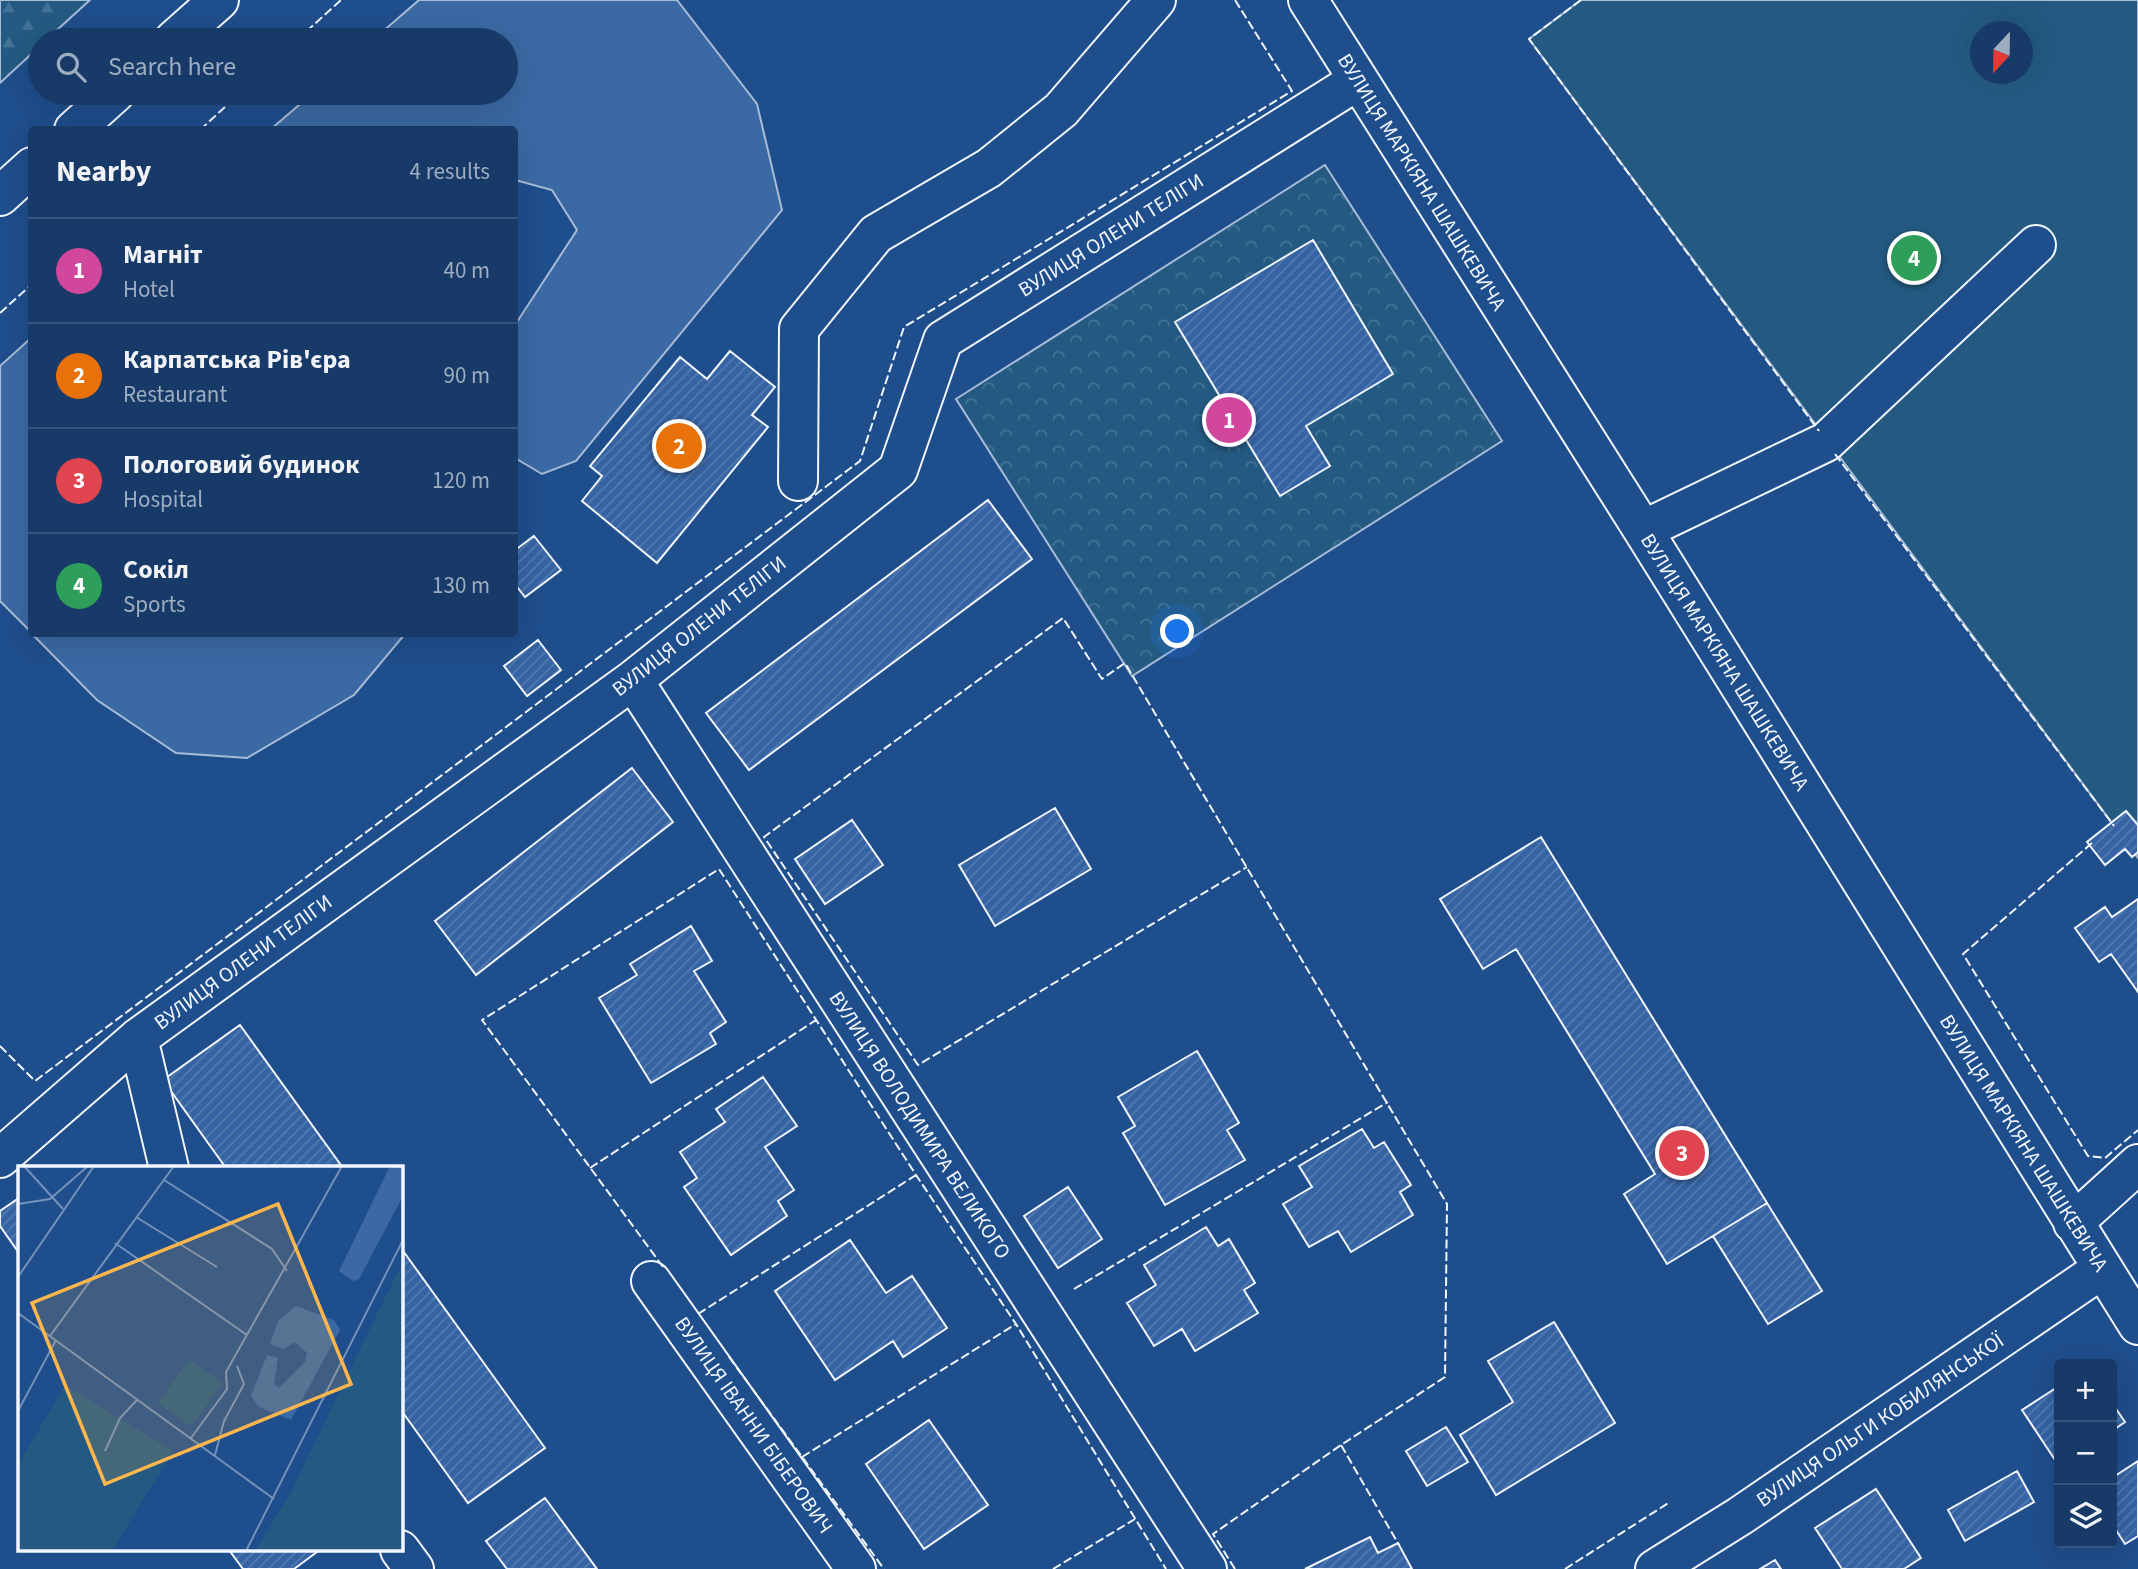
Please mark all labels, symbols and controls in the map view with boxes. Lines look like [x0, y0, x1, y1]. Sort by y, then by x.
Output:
north arrow [1970, 21, 2033, 84]
search box [28, 28, 518, 105]
icon: search [52, 48, 90, 86]
text: Search here [108, 48, 236, 85]
street label: ВУЛИЦЯ МАРКІЯНА ШАШКЕВИЧА [1330, 48, 1514, 317]
text: Nearby [56, 150, 151, 193]
text: 4 results [410, 155, 490, 188]
street label: ВУЛИЦЯ ОЛЕНИ ТЕЛІГИ [1012, 166, 1210, 304]
pin: 4 [1891, 232, 1937, 284]
text: Магніт [123, 236, 203, 273]
text: 1 [73, 254, 85, 287]
text: 40 m [443, 254, 490, 287]
text: Hotel [123, 273, 175, 306]
text: Карпатська Рів'єра [123, 341, 351, 378]
text: 2 [73, 359, 85, 392]
text: 90 m [443, 359, 490, 392]
text: Restaurant [123, 378, 227, 411]
pin: 1 [1206, 394, 1252, 446]
pin: 2 [656, 420, 702, 472]
text: Пологовий будинок [123, 446, 359, 483]
text: 3 [73, 464, 85, 497]
text: 120 m [432, 464, 490, 497]
text: Hospital [123, 483, 203, 516]
street label: ВУЛИЦЯ МАРКІЯНА ШАШКЕВИЧА [1633, 528, 1817, 797]
street label: ВУЛИЦЯ ОЛЕНИ ТЕЛІГИ [606, 548, 792, 704]
text: Сокіл [123, 551, 189, 588]
text: 4 [73, 569, 85, 602]
text: 130 m [432, 569, 490, 602]
text: Sports [123, 588, 186, 621]
your location [1160, 614, 1194, 648]
street label: ВУЛИЦЯ ОЛЕНИ ТЕЛІГИ [148, 887, 338, 1037]
street label: ВУЛИЦЯ ВОЛОДИМИРА ВЕЛИКОГО [822, 985, 1018, 1265]
street label: ВУЛИЦЯ МАРКІЯНА ШАШКЕВИЧА [1932, 1009, 2116, 1278]
pin: 3 [1659, 1127, 1705, 1179]
inset map [18, 1166, 402, 1552]
street label: ВУЛИЦЯ ІВАННИ БІБЕРОВИЧ [667, 1310, 841, 1540]
street label: ВУЛИЦЯ ОЛЬГИ КОБИЛЯНСЬКОЇ [1750, 1325, 2010, 1514]
map controls [2054, 1359, 2117, 1548]
button: + [2054, 1359, 2117, 1422]
button: − [2054, 1422, 2117, 1485]
button: layers [2054, 1485, 2117, 1548]

